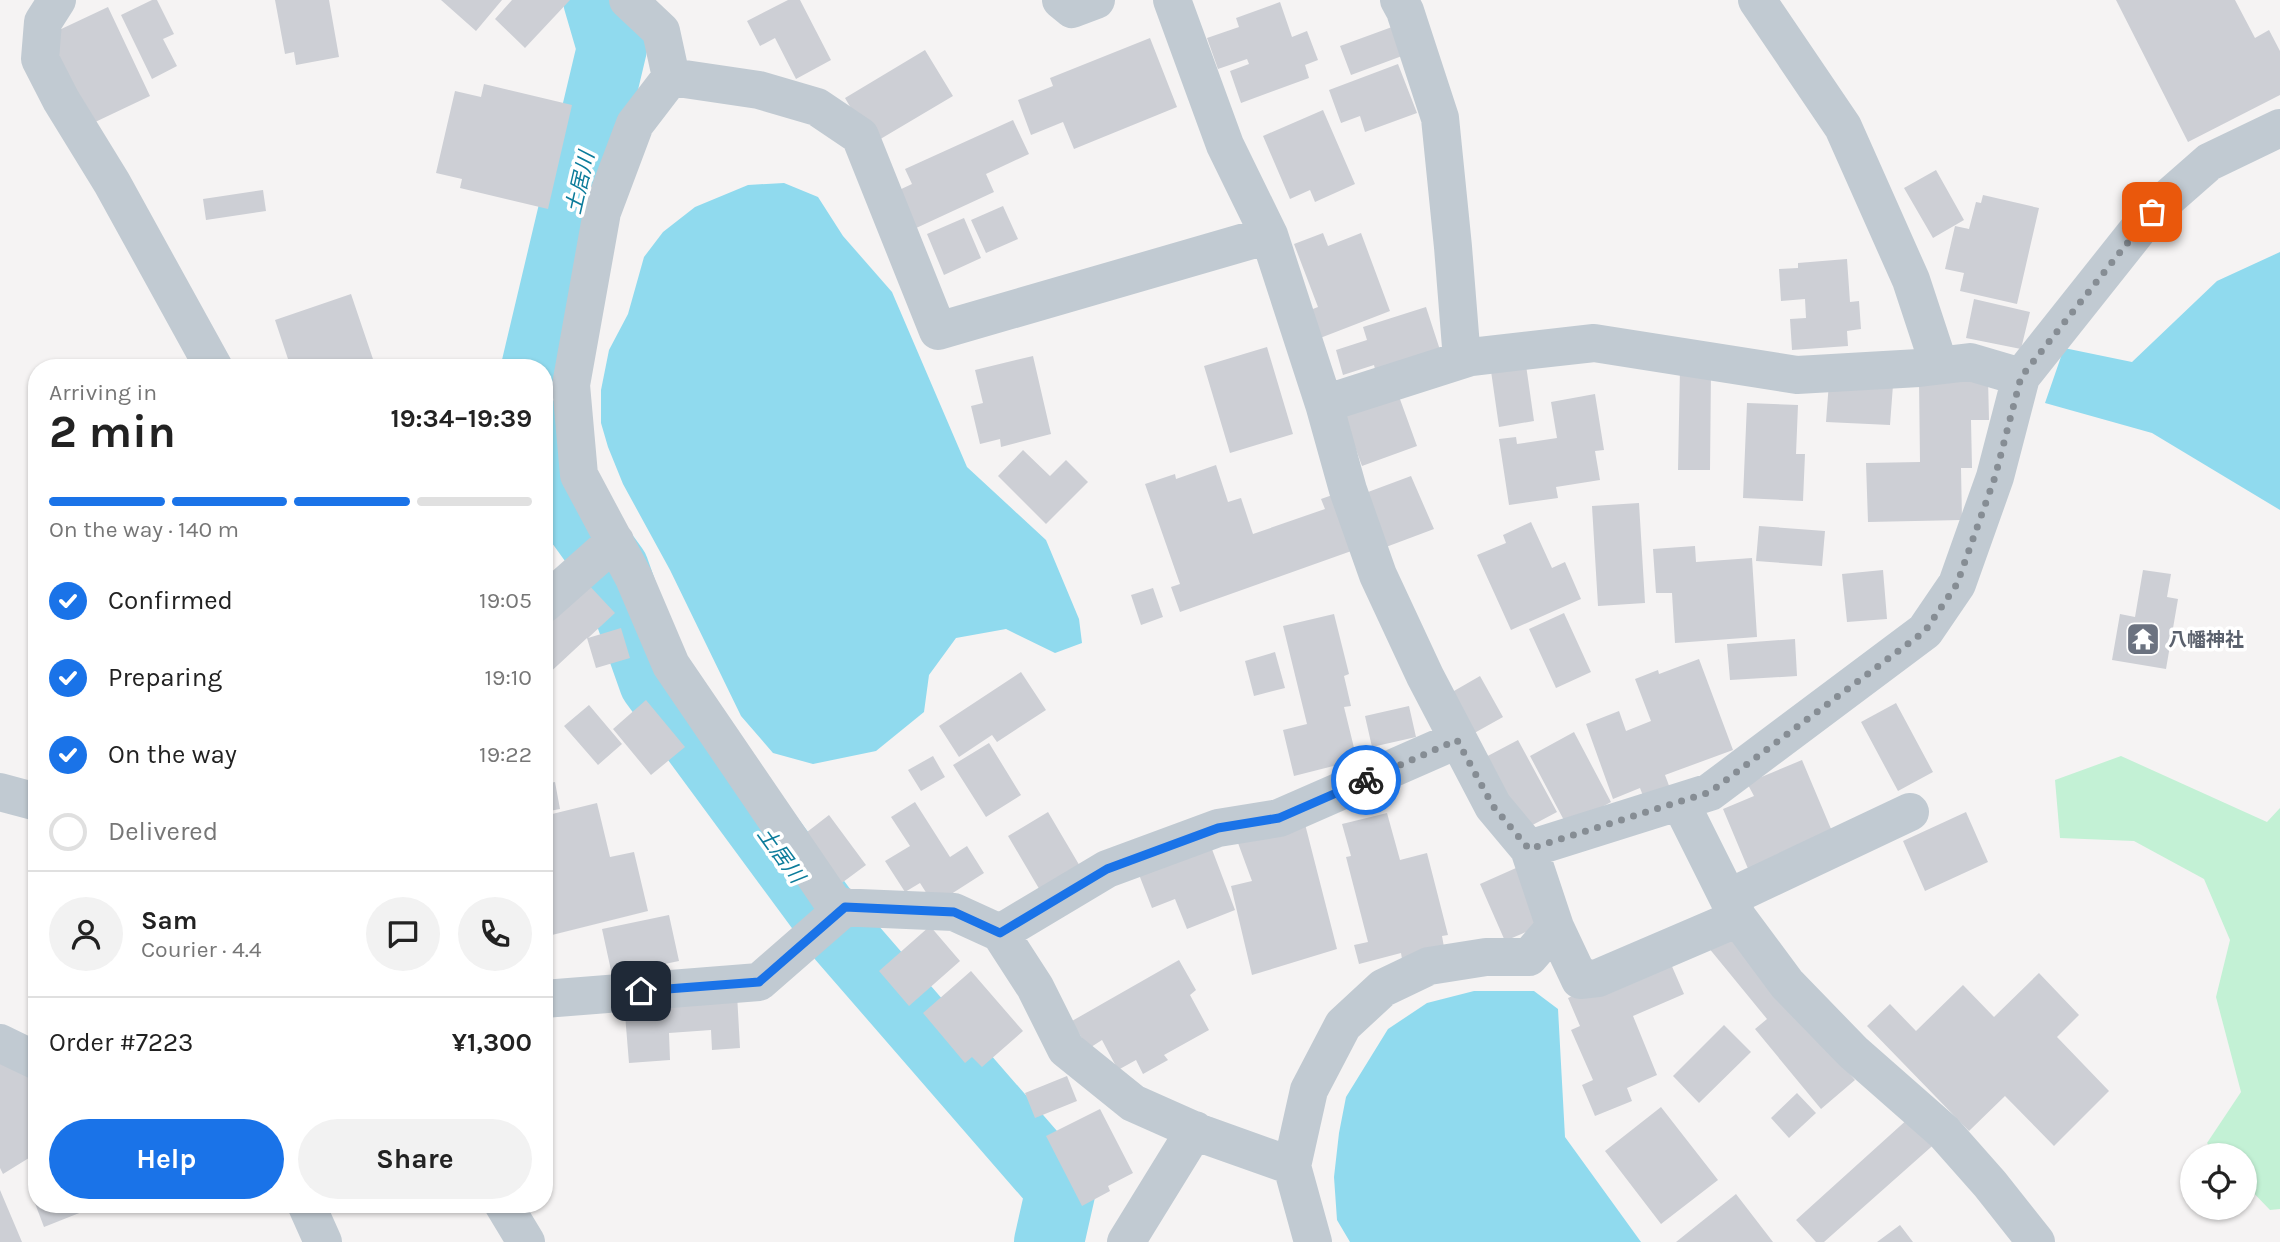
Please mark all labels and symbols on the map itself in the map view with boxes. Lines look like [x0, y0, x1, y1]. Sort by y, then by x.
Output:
water label: 土居川 [561, 148, 599, 216]
pin [2122, 182, 2182, 242]
temple icon: 八幡神社 [2124, 620, 2162, 658]
place label: 八幡神社 [2168, 629, 2244, 651]
courier [1331, 745, 1401, 815]
water label: 土居川 [753, 822, 810, 889]
pin [611, 961, 671, 1021]

